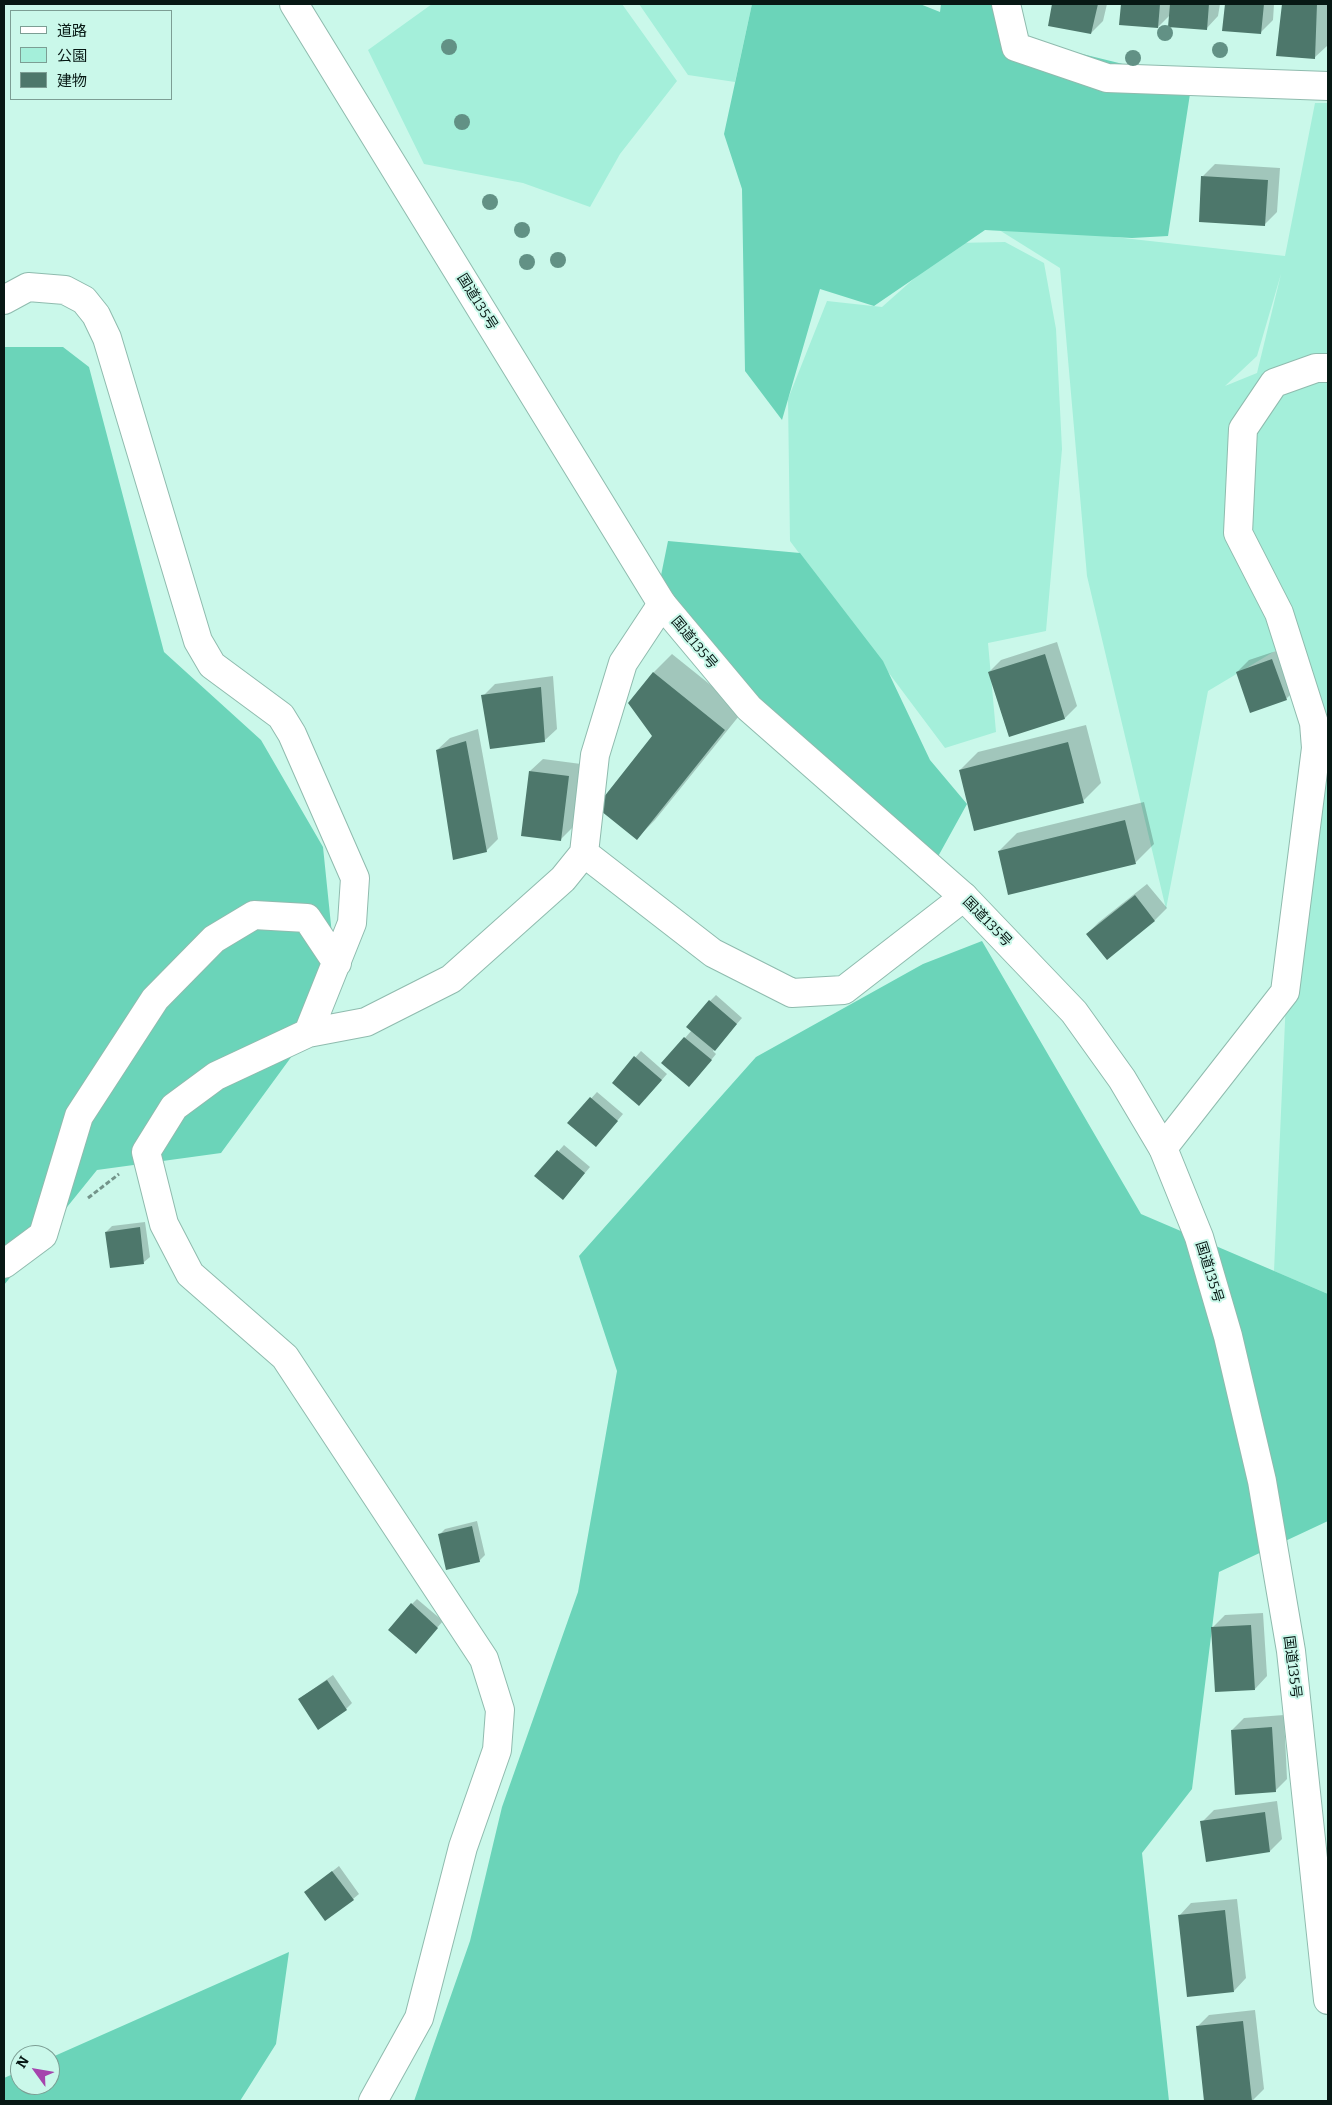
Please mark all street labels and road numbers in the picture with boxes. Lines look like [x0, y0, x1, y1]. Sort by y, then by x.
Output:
street label: 国道135号 [453, 271, 501, 333]
street label: 国道135号 [667, 613, 721, 673]
street label: 国道135号 [959, 893, 1015, 951]
street label: 国道135号 [1192, 1239, 1226, 1305]
street label: 国道135号 [1280, 1635, 1304, 1699]

